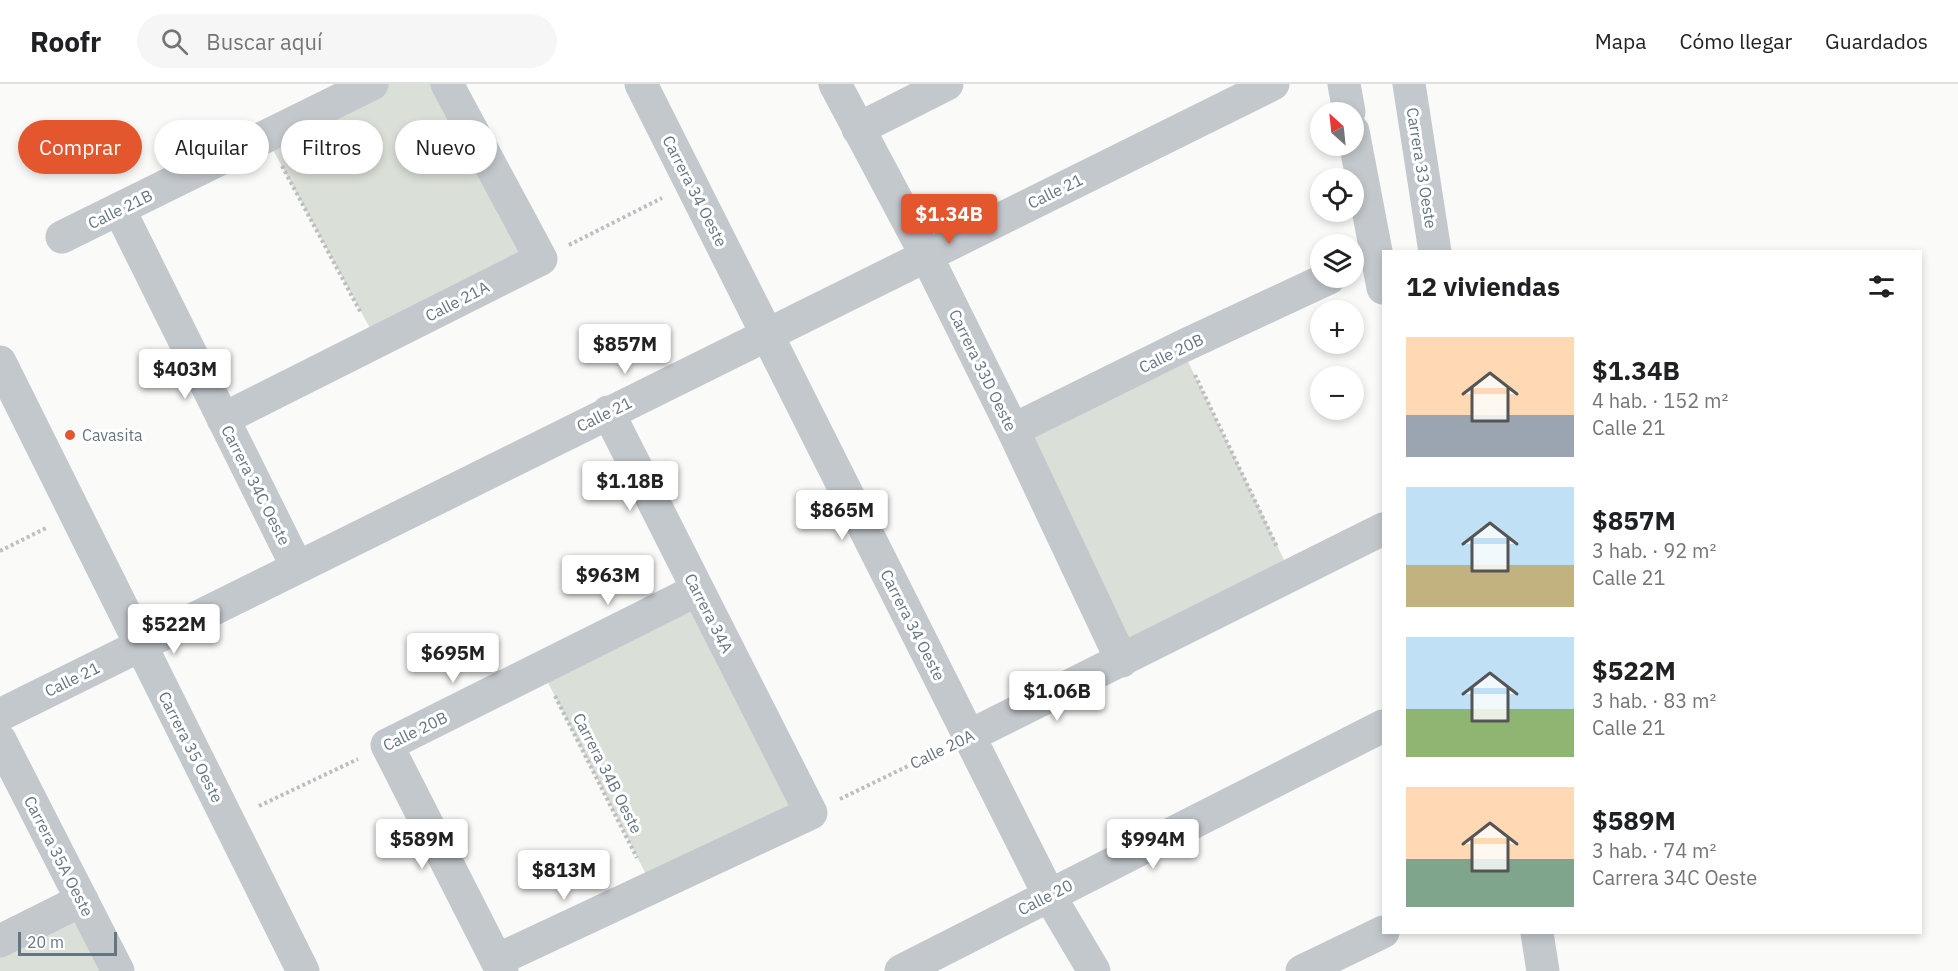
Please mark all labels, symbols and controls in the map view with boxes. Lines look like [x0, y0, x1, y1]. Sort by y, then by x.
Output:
search box [137, 14, 557, 68]
text: Roofr [30, 23, 101, 60]
icon: search [158, 25, 191, 58]
text: Buscar aquí [206, 27, 322, 56]
text: Mapa [1595, 27, 1646, 55]
text: Cómo llegar [1679, 27, 1792, 55]
text: Guardados [1825, 27, 1928, 55]
north arrow [1310, 102, 1364, 156]
map controls [1310, 102, 1364, 420]
street label: Carrera 33 Oeste [1403, 106, 1441, 230]
chip: Comprar [18, 120, 142, 174]
chip: Alquilar [154, 120, 269, 174]
chip: Filtros [281, 120, 383, 174]
chip: Nuevo [395, 120, 497, 174]
street label: Carrera 34 Oeste [658, 132, 732, 250]
button: locate [1310, 168, 1364, 222]
street label: Calle 21 [1024, 169, 1086, 213]
street label: Calle 21B [84, 185, 156, 233]
pin: $1.34B [900, 194, 998, 245]
text: $1.34B [915, 200, 983, 227]
button: layers [1310, 234, 1364, 288]
text: 12 viviendas [1406, 269, 1560, 303]
icon: filters [1865, 270, 1898, 303]
street label: Calle 21A [422, 276, 492, 326]
button: + [1310, 300, 1364, 354]
street label: Carrera 33D Oeste [945, 306, 1021, 434]
pin: $857M [583, 324, 667, 375]
street label: Calle 20B [1135, 329, 1207, 377]
text: $857M [593, 330, 657, 357]
pin: $403M [143, 349, 227, 400]
text: $1.34B [1592, 353, 1680, 387]
text: $403M [153, 355, 217, 382]
icon: home [1454, 361, 1526, 433]
button: − [1310, 366, 1364, 420]
text: 4 hab. · 152 m² [1592, 387, 1728, 414]
street label: Calle 21 [573, 392, 635, 436]
text: Calle 21 [1592, 414, 1666, 441]
street label: Carrera 34C Oeste [217, 422, 295, 549]
place label: Cavasita [82, 425, 143, 445]
marker: Cavasita [63, 428, 77, 442]
pin: $1.18B [581, 461, 679, 512]
text: $1.18B [596, 467, 664, 494]
pin: $865M [800, 490, 884, 541]
text: $865M [810, 496, 874, 523]
text: $857M [1592, 503, 1676, 537]
icon: home [1454, 511, 1526, 583]
text: 3 hab. · 92 m² [1592, 537, 1716, 564]
pin: $963M [566, 555, 650, 606]
text: $963M [576, 561, 640, 588]
text: Calle 21 [1592, 564, 1666, 591]
street label: Carrera 34 Oeste [876, 566, 950, 684]
street label: Carrera 34A [680, 570, 738, 656]
pin: $522M [132, 604, 216, 655]
text: $522M [142, 610, 206, 637]
pin: $695M [411, 633, 495, 684]
text: $695M [421, 639, 485, 666]
text: $522M [1592, 653, 1676, 687]
street label: Calle 21 [41, 657, 103, 701]
icon: home [1454, 661, 1526, 733]
pin: $1.06B [1008, 671, 1106, 722]
text: $1.06B [1023, 677, 1091, 704]
text: 3 hab. · 83 m² [1592, 687, 1716, 714]
street label: Carrera 35 Oeste [154, 688, 228, 806]
street label: Calle 20B [379, 707, 451, 755]
street label: Carrera 34B Oeste [569, 709, 647, 837]
text: Calle 21 [1592, 714, 1666, 741]
street label: Calle 20A [907, 725, 977, 773]
street label: Carrera 35A Oeste [20, 792, 98, 920]
text: $589M [1592, 803, 1676, 837]
icon: home [1454, 811, 1526, 883]
pin: $589M [380, 819, 464, 870]
pin: $994M [1111, 819, 1195, 870]
text: $589M [390, 825, 454, 852]
text: $994M [1121, 825, 1185, 852]
text: 3 hab. · 74 m² [1592, 837, 1716, 864]
pin: $813M [522, 850, 606, 901]
text: $813M [532, 856, 596, 883]
text: Carrera 34C Oeste [1592, 864, 1757, 891]
street label: Calle 20 [1014, 875, 1076, 919]
scale bar [18, 929, 117, 956]
text: 20 m [27, 932, 64, 952]

